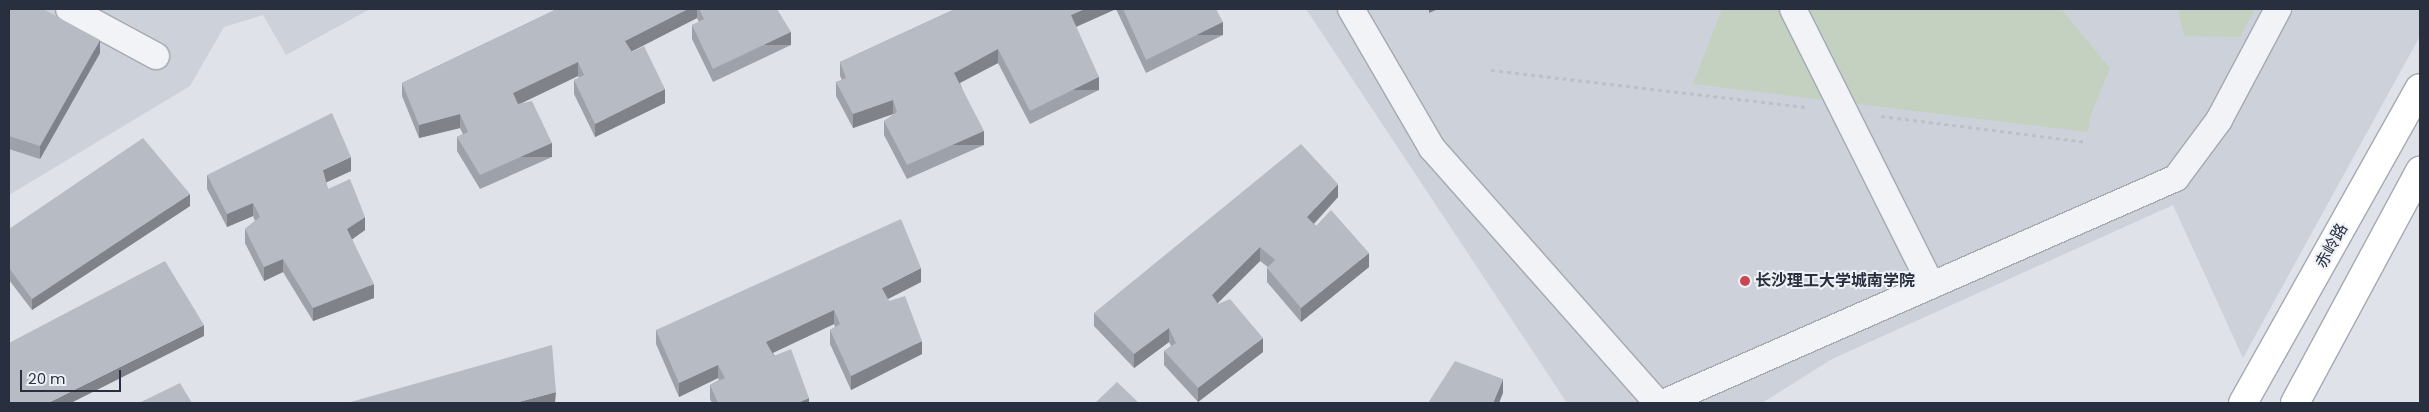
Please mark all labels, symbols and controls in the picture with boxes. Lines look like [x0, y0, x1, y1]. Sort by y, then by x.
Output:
street label: 赤岭路 [2312, 220, 2352, 272]
place label: 长沙理工大学城南学院 [1755, 271, 1915, 291]
marker: 长沙理工大学城南学院 [1739, 275, 1751, 287]
scale bar [22, 360, 124, 392]
text: 20 m [28, 368, 66, 389]

